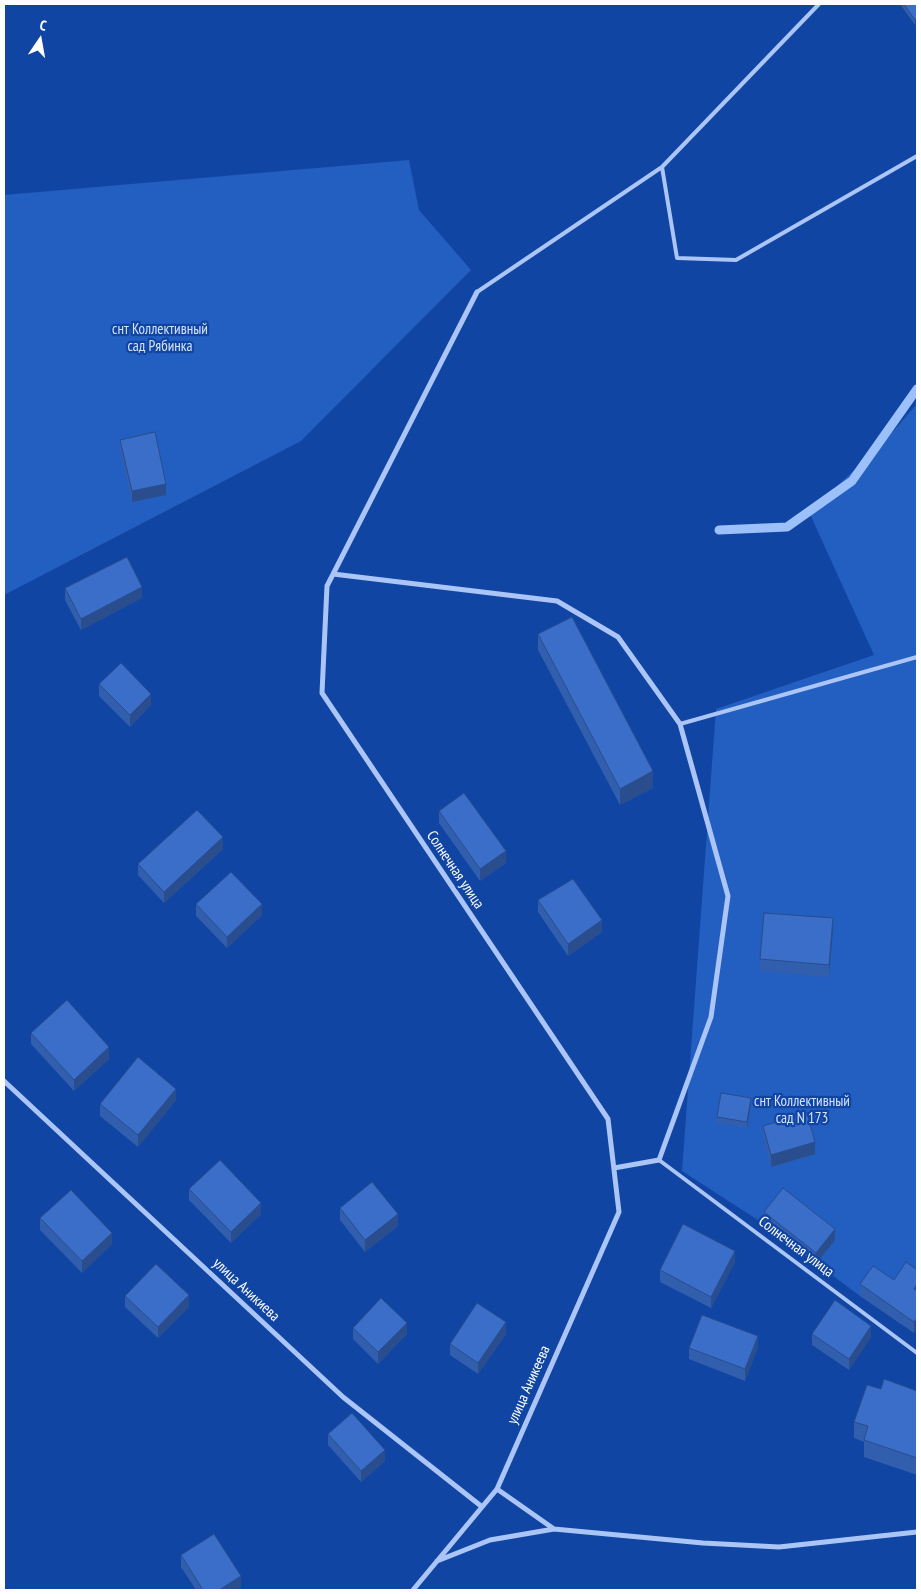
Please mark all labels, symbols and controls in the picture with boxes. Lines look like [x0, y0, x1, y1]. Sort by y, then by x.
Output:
north arrow [15, 15, 65, 65]
text: С [38, 16, 48, 35]
park label: снт Коллективный сад Рябинка [112, 321, 208, 356]
street label: Солнечная улица [422, 828, 488, 912]
park label: снт Коллективный сад N 173 [754, 1093, 850, 1128]
street label: Солнечная улица [755, 1213, 837, 1281]
street label: улица Аникиева [209, 1255, 283, 1325]
street label: улица Аникеева [504, 1343, 554, 1427]

